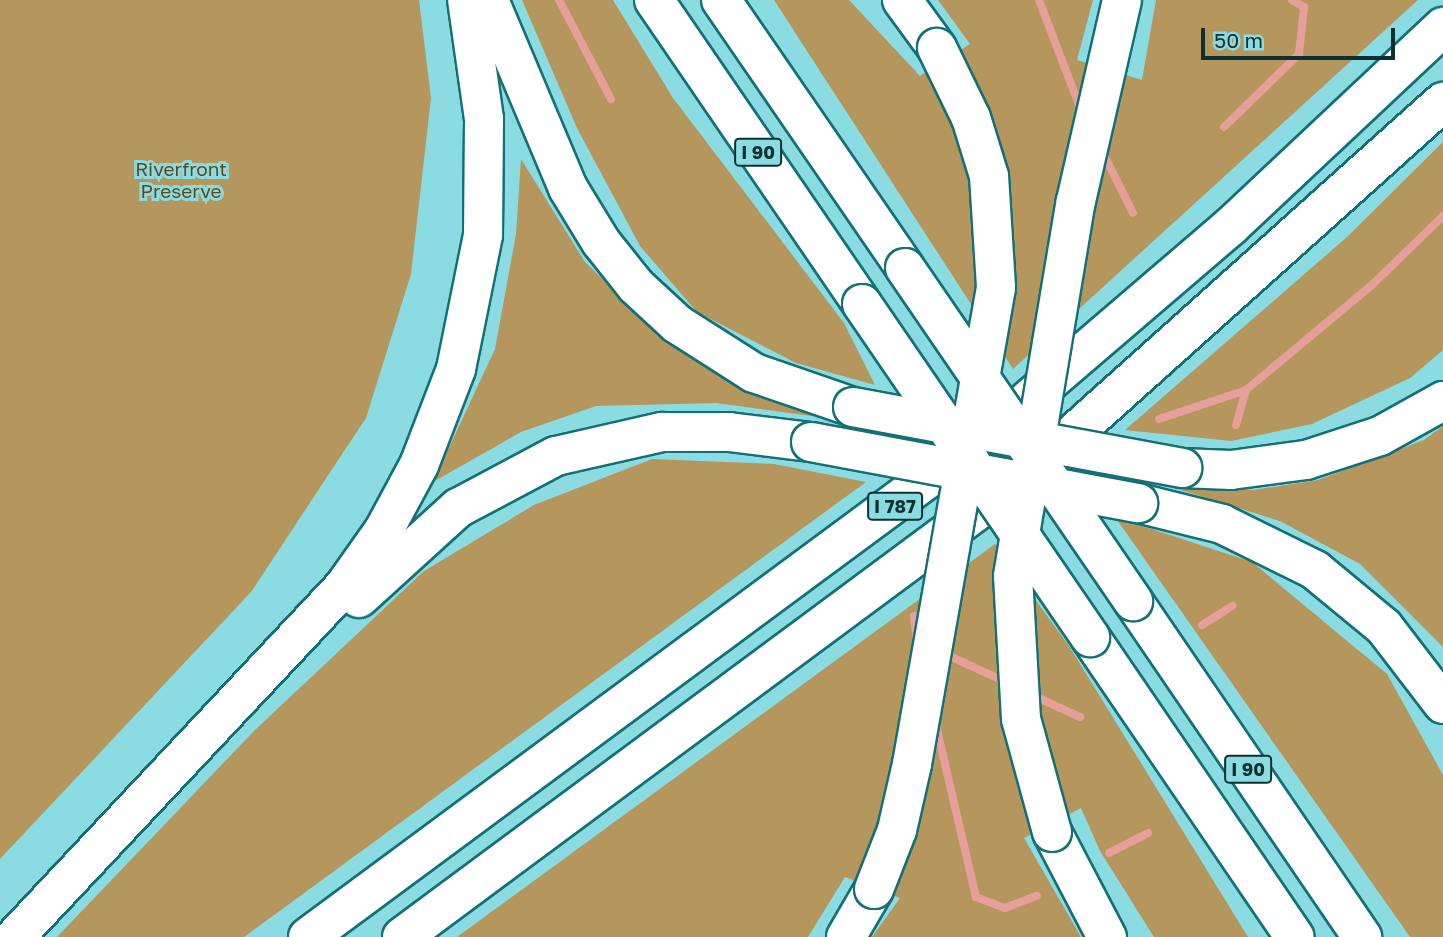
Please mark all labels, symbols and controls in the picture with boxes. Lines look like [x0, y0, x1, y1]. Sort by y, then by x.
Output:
scale bar [1205, 14, 1399, 58]
text: 50 m [1214, 27, 1263, 53]
road number: I 90 [734, 138, 782, 167]
park label: Riverfront Preserve [135, 158, 227, 202]
road number: I 787 [867, 492, 923, 520]
road number: I 90 [1224, 754, 1272, 784]

